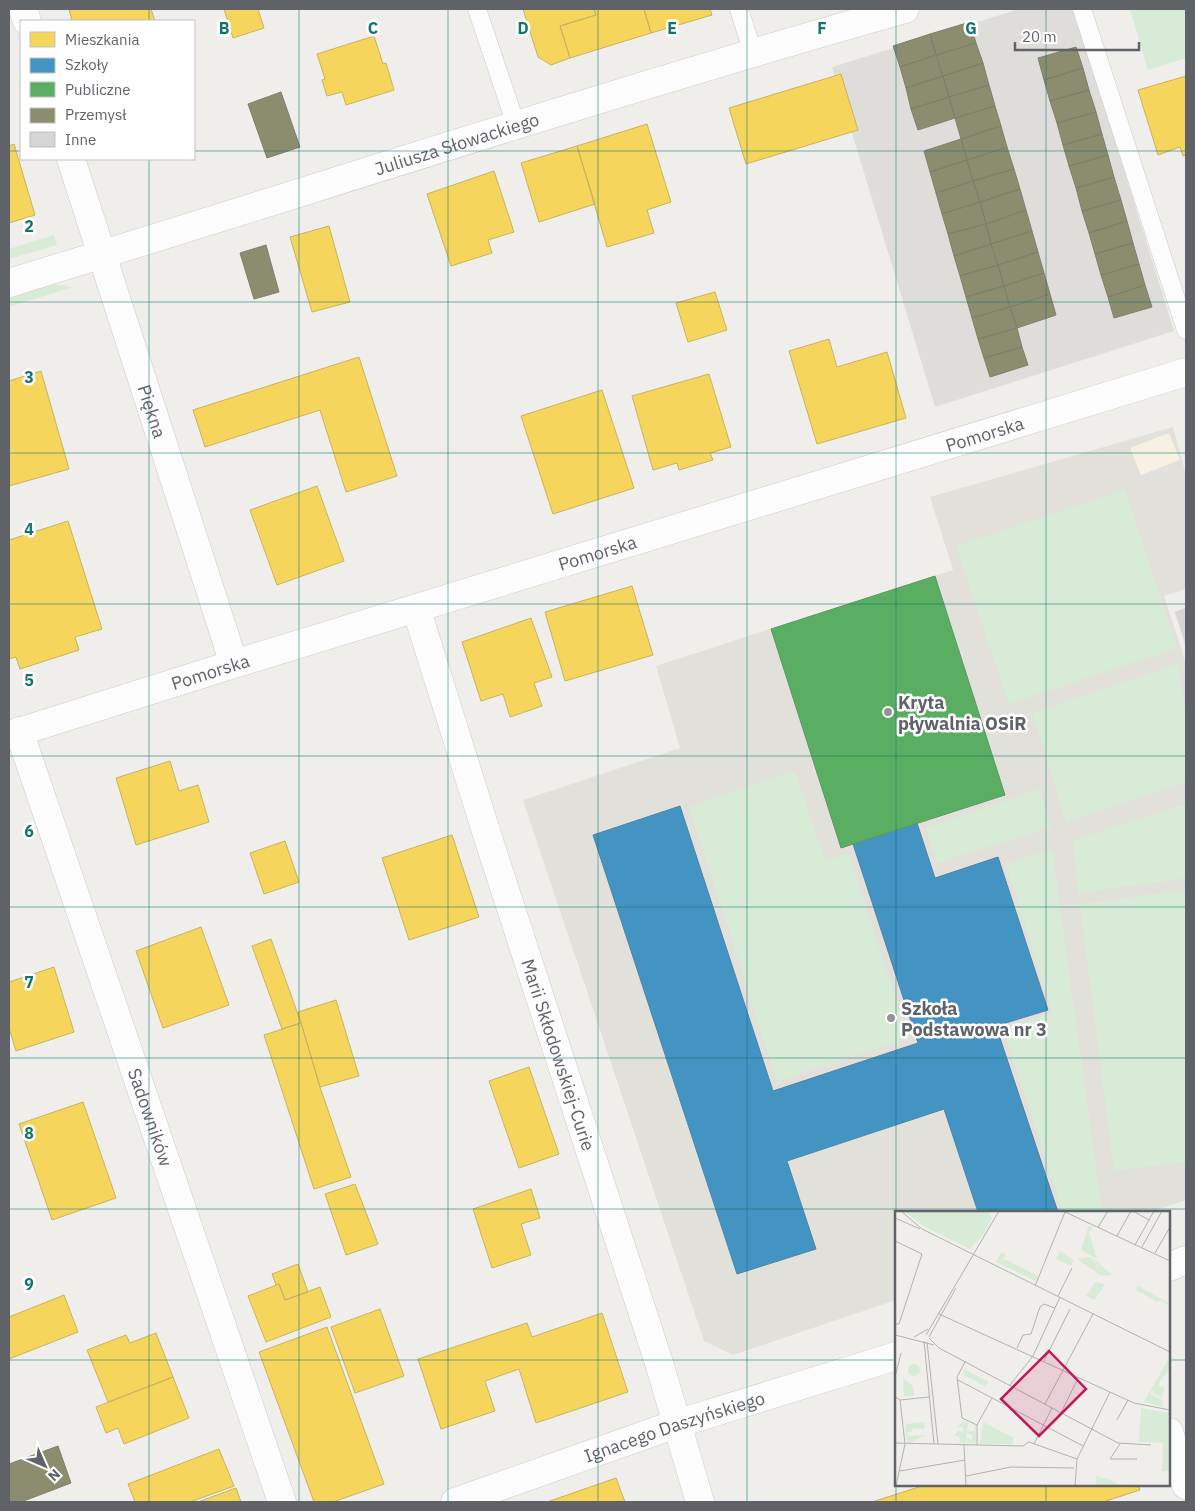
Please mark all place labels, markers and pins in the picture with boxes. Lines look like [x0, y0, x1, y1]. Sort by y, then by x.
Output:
place label: Kryta pływalnia OSiR [898, 691, 1026, 735]
marker: Kryta pływalnia OSiR [882, 706, 894, 718]
place label: Szkoła Podstawowa nr 3 [901, 997, 1047, 1041]
marker: Szkoła Podstawowa nr 3 [885, 1012, 897, 1024]

